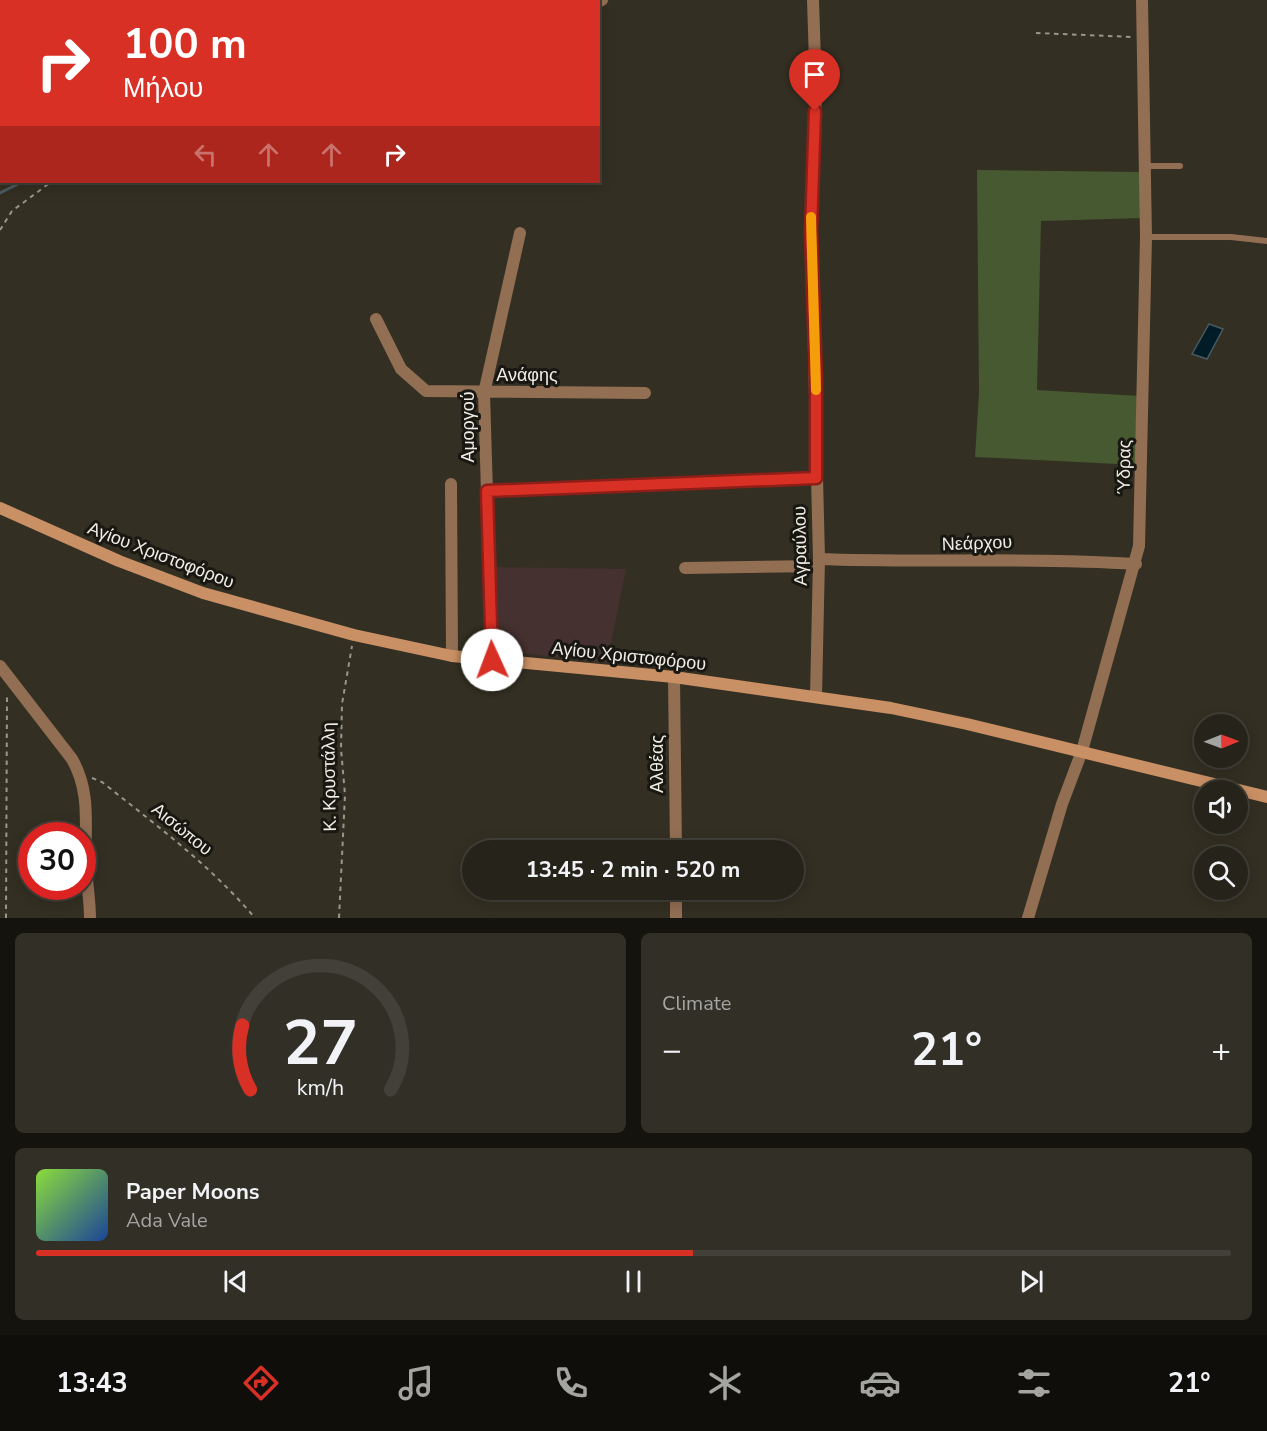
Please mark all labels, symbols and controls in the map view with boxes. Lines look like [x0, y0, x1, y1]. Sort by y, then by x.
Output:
text: 100 m [123, 16, 247, 73]
icon: right [24, 24, 102, 102]
pin [789, 49, 840, 111]
icon: arrive [798, 58, 831, 91]
text: Μήλου [123, 70, 203, 107]
icon: left [189, 138, 222, 171]
icon: ahead [252, 138, 285, 171]
icon: ahead [315, 138, 348, 171]
icon: right [378, 138, 411, 171]
street label: Ανάφης [496, 363, 558, 387]
street label: Αμοργού [456, 391, 480, 463]
street label: Ύδρας [1112, 439, 1136, 495]
street label: Αγραύλου [787, 506, 813, 586]
street label: Αγίου Χριστοφόρου [84, 516, 238, 594]
street label: Νεάρχου [941, 530, 1013, 556]
position arrow [460, 628, 524, 692]
street label: Αγίου Χριστοφόρου [551, 636, 707, 676]
north arrow [1194, 714, 1248, 768]
map controls [1194, 714, 1248, 900]
street label: Κ. Κρυστάλλη [316, 722, 342, 832]
street label: Αλθέας [645, 735, 669, 793]
button: sound [1194, 780, 1248, 834]
street label: Αισώπου [147, 797, 217, 861]
speed limit sign: 30 [18, 822, 96, 900]
button: search [1194, 846, 1248, 900]
text: 13:45 · 2 min · 520 m [526, 855, 740, 885]
text: Climate [662, 990, 731, 1017]
text: 27 [283, 1001, 358, 1086]
text: 21° [911, 1020, 982, 1081]
text: − [662, 1028, 682, 1073]
text: + [1211, 1028, 1231, 1073]
text: km/h [297, 1073, 344, 1103]
text: Paper Moons [126, 1177, 260, 1207]
text: Ada Vale [126, 1207, 208, 1234]
icon: previous [219, 1265, 252, 1298]
icon: pause [617, 1265, 650, 1298]
icon: next [1015, 1265, 1048, 1298]
icon: directions [240, 1362, 282, 1404]
icon: music [395, 1362, 437, 1404]
icon: phone [550, 1362, 592, 1404]
icon: climate [704, 1362, 746, 1404]
icon: car [859, 1362, 901, 1404]
icon: filters [1013, 1362, 1055, 1404]
text: 13:43 [56, 1365, 128, 1402]
text: 21° [1168, 1365, 1211, 1402]

